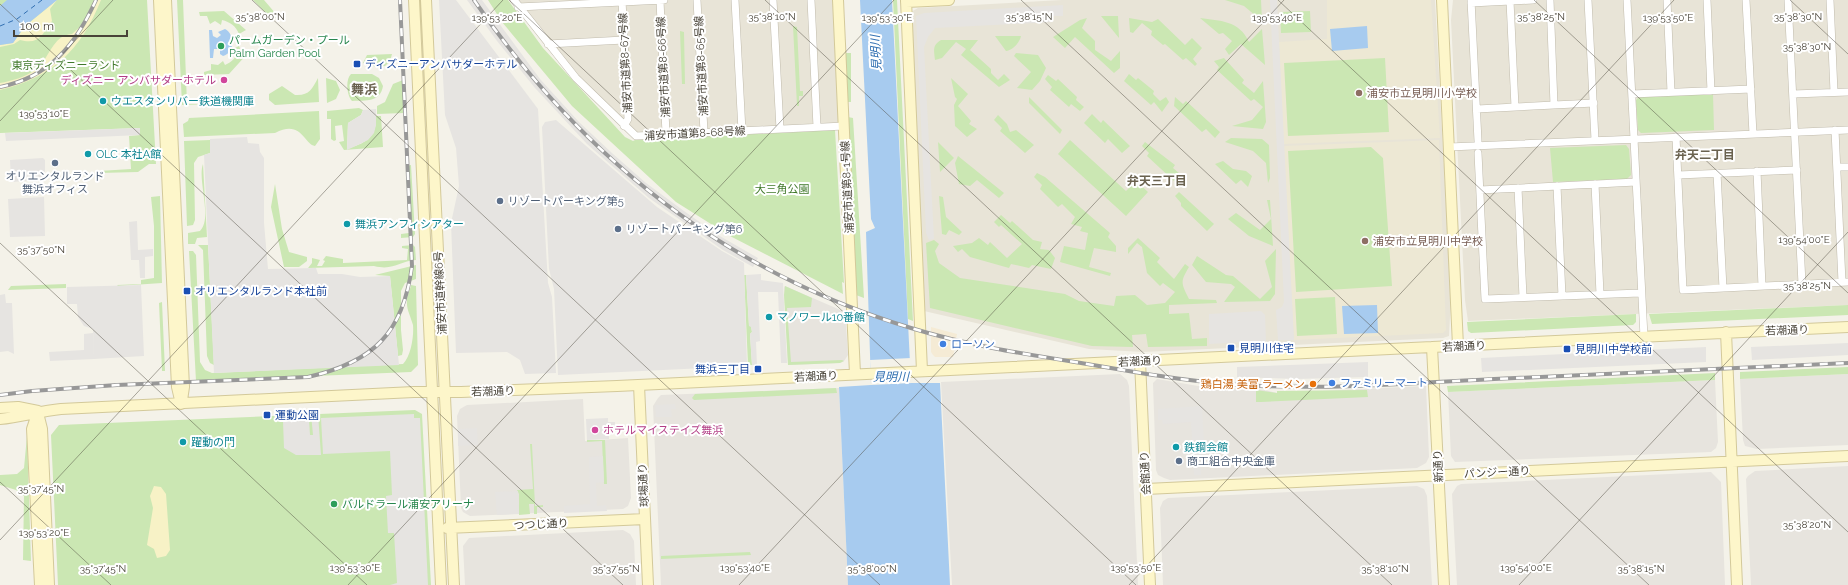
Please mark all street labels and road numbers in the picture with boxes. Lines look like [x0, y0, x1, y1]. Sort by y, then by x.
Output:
street label: 浦安市道第8-67号線 [616, 12, 635, 114]
street label: 浦安市道第8-65号線 [692, 15, 711, 117]
street label: 浦安市道第8-66号線 [654, 16, 673, 118]
street label: 浦安市道第8-68号線 [644, 124, 746, 143]
street label: 浦安市道第8-1号線 [839, 140, 856, 234]
street label: 浦安市道幹線6号 [432, 251, 449, 335]
street label: 若潮通り [1765, 323, 1809, 338]
street label: 若潮通り [1442, 339, 1486, 354]
street label: 若潮通り [1118, 354, 1162, 369]
street label: 若潮通り [794, 369, 838, 384]
street label: 若潮通り [471, 384, 515, 399]
street label: 新通り [1431, 449, 1446, 483]
street label: 会館通り [1138, 451, 1153, 495]
street label: 球場通り [636, 463, 651, 507]
street label: パンジー通り [1463, 464, 1531, 481]
street label: つつじ通り [513, 517, 569, 532]

